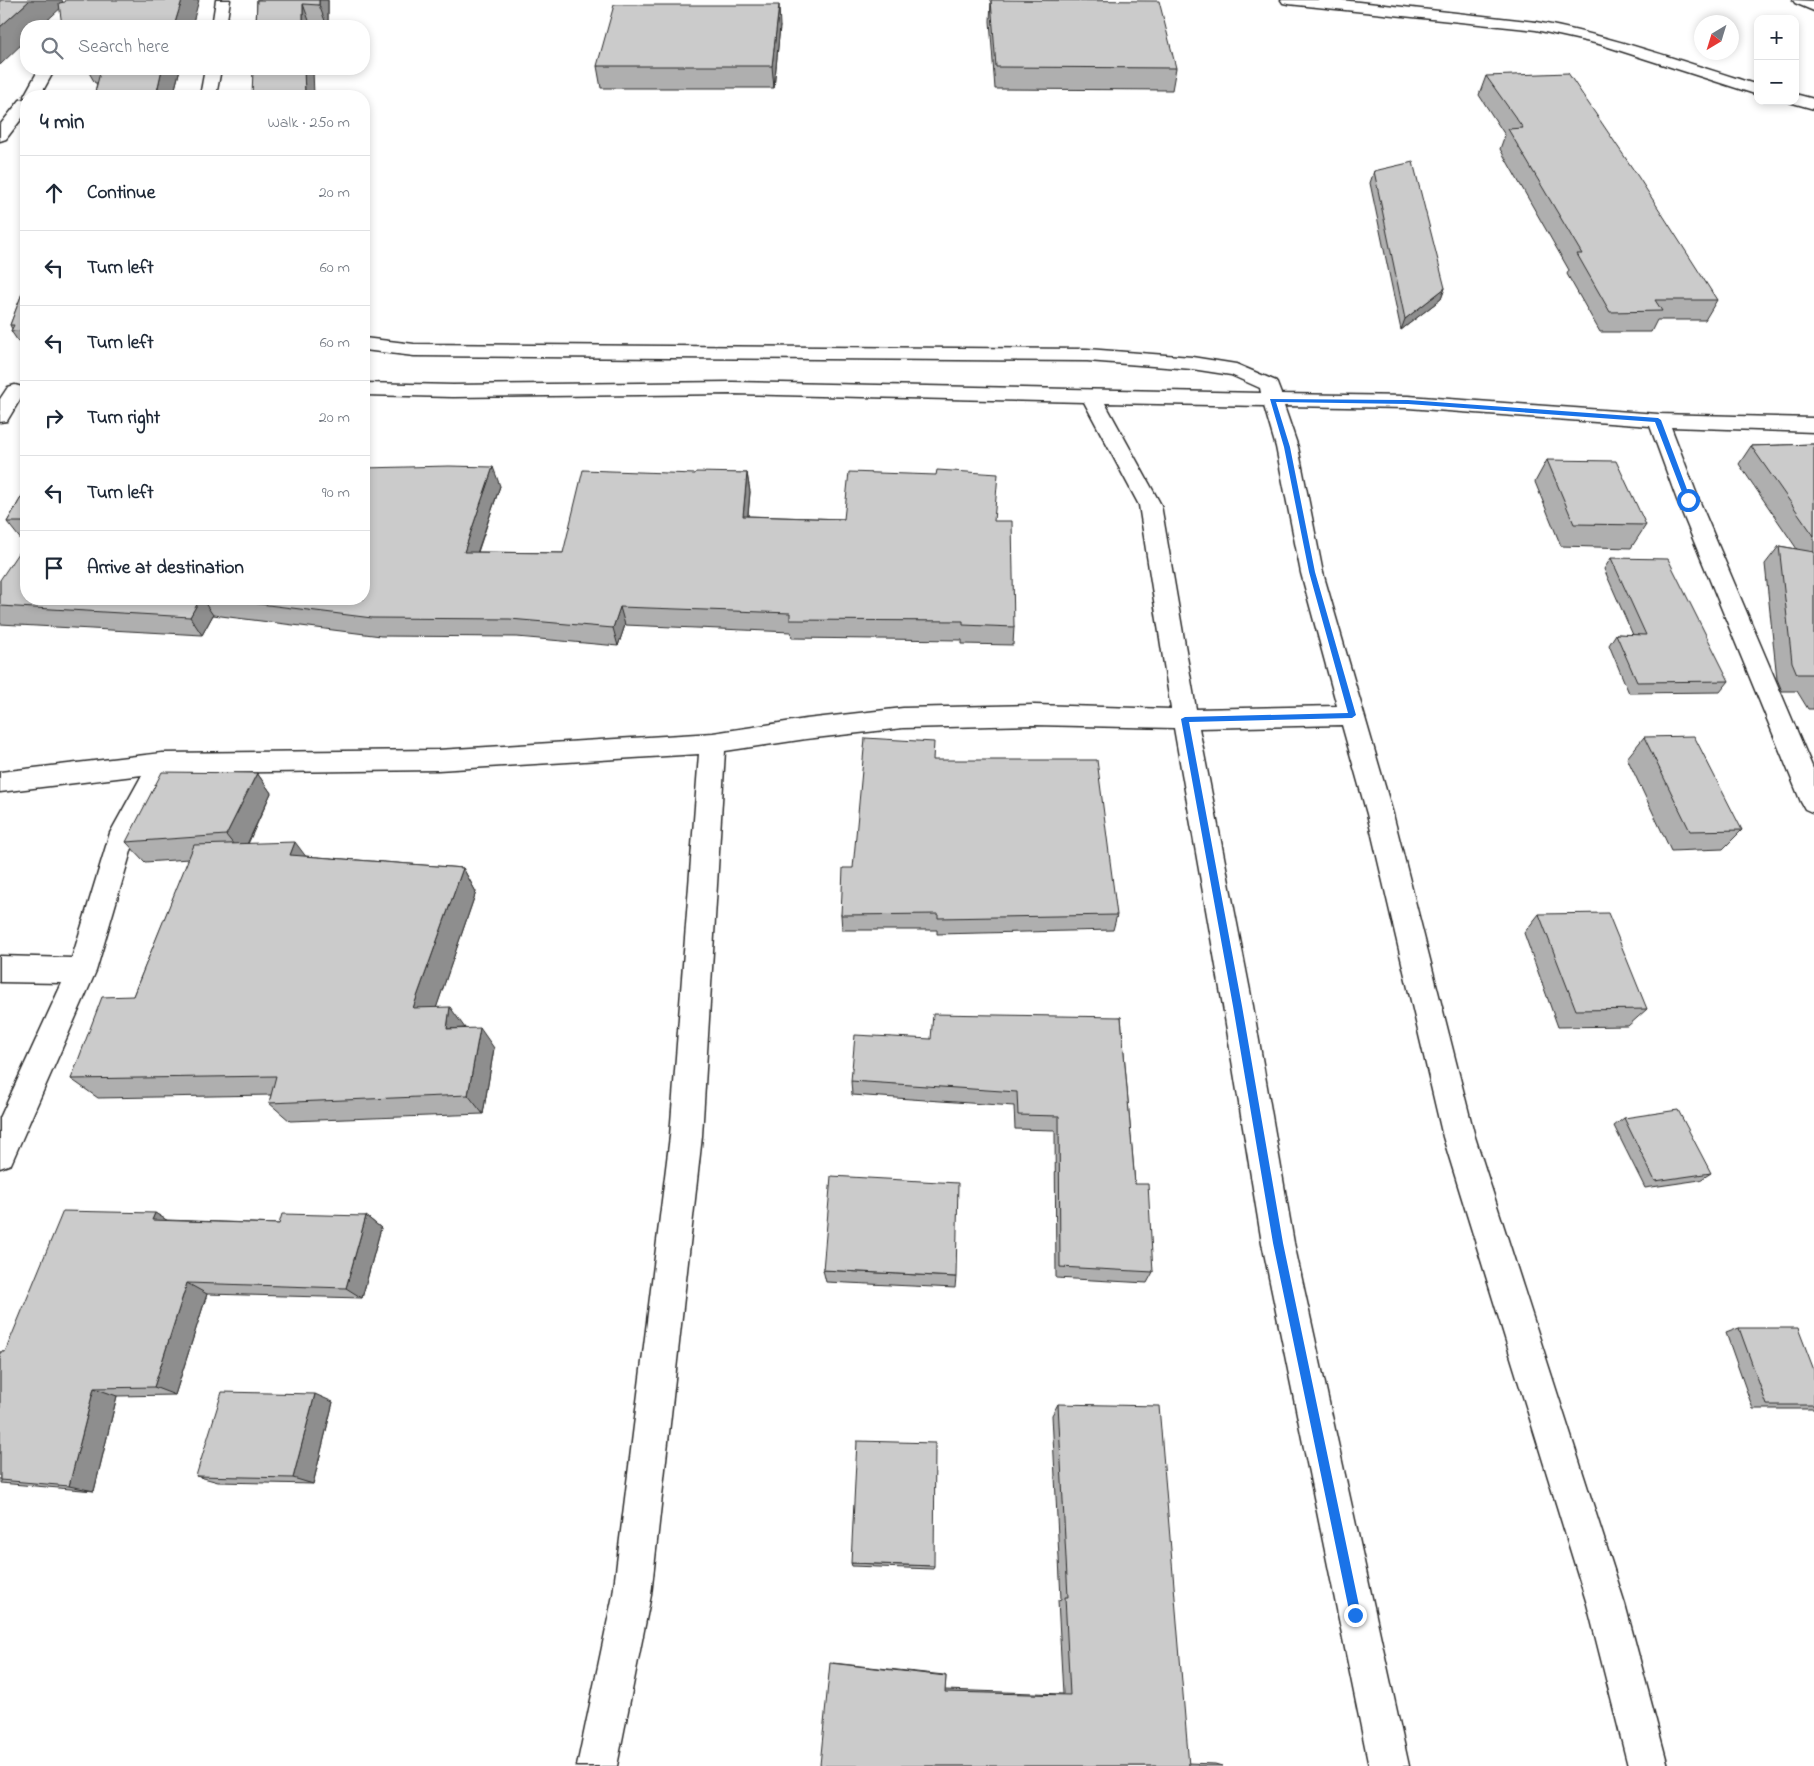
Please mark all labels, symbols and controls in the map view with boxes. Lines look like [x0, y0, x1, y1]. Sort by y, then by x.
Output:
north arrow [1694, 15, 1739, 60]
map controls [1754, 15, 1799, 105]
button: + [1754, 15, 1799, 60]
search box [20, 20, 370, 75]
icon: search [38, 34, 66, 62]
text: Search here [78, 34, 169, 61]
button: − [1754, 60, 1799, 105]
text: 4 min [40, 108, 84, 138]
text: Walk · 250 m [267, 111, 350, 135]
icon: ahead [40, 179, 68, 207]
text: Continue [87, 180, 155, 207]
text: 20 m [319, 181, 350, 205]
icon: left [40, 254, 68, 282]
text: Turn left [87, 255, 154, 282]
text: 60 m [320, 256, 350, 280]
icon: left [40, 329, 68, 357]
text: Turn left [87, 330, 154, 357]
text: 60 m [320, 331, 350, 355]
icon: right [40, 404, 68, 432]
text: Turn right [87, 405, 160, 432]
text: 20 m [319, 406, 350, 430]
icon: left [40, 479, 68, 507]
text: Turn left [87, 480, 154, 507]
text: 90 m [322, 481, 350, 505]
route start [1677, 489, 1700, 512]
icon: arrive [40, 554, 68, 582]
text: Arrive at destination [87, 555, 244, 582]
route end [1344, 1604, 1367, 1627]

